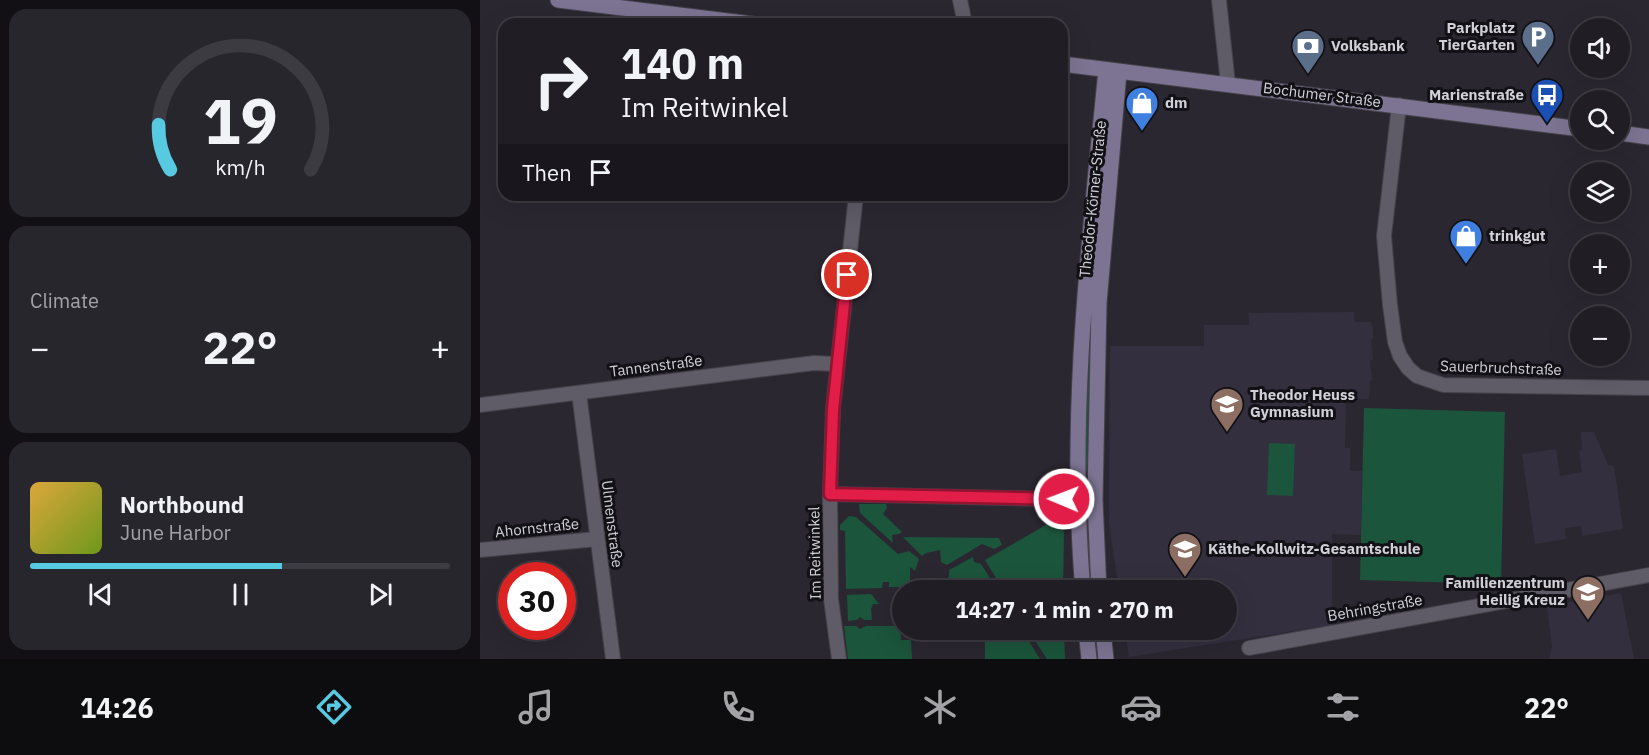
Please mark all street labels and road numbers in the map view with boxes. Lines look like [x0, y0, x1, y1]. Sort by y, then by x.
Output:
street label: Bochumer Straße [1262, 78, 1382, 111]
street label: Theodor-Körner-Straße [1075, 119, 1110, 279]
street label: Tannenstraße [609, 350, 703, 381]
street label: Sauerbruchstraße [1440, 356, 1562, 379]
street label: Ulmenstraße [598, 479, 627, 569]
street label: Im Reitwinkel [804, 506, 825, 600]
street label: Ahornstraße [494, 514, 580, 541]
street label: Behringstraße [1326, 590, 1424, 625]

